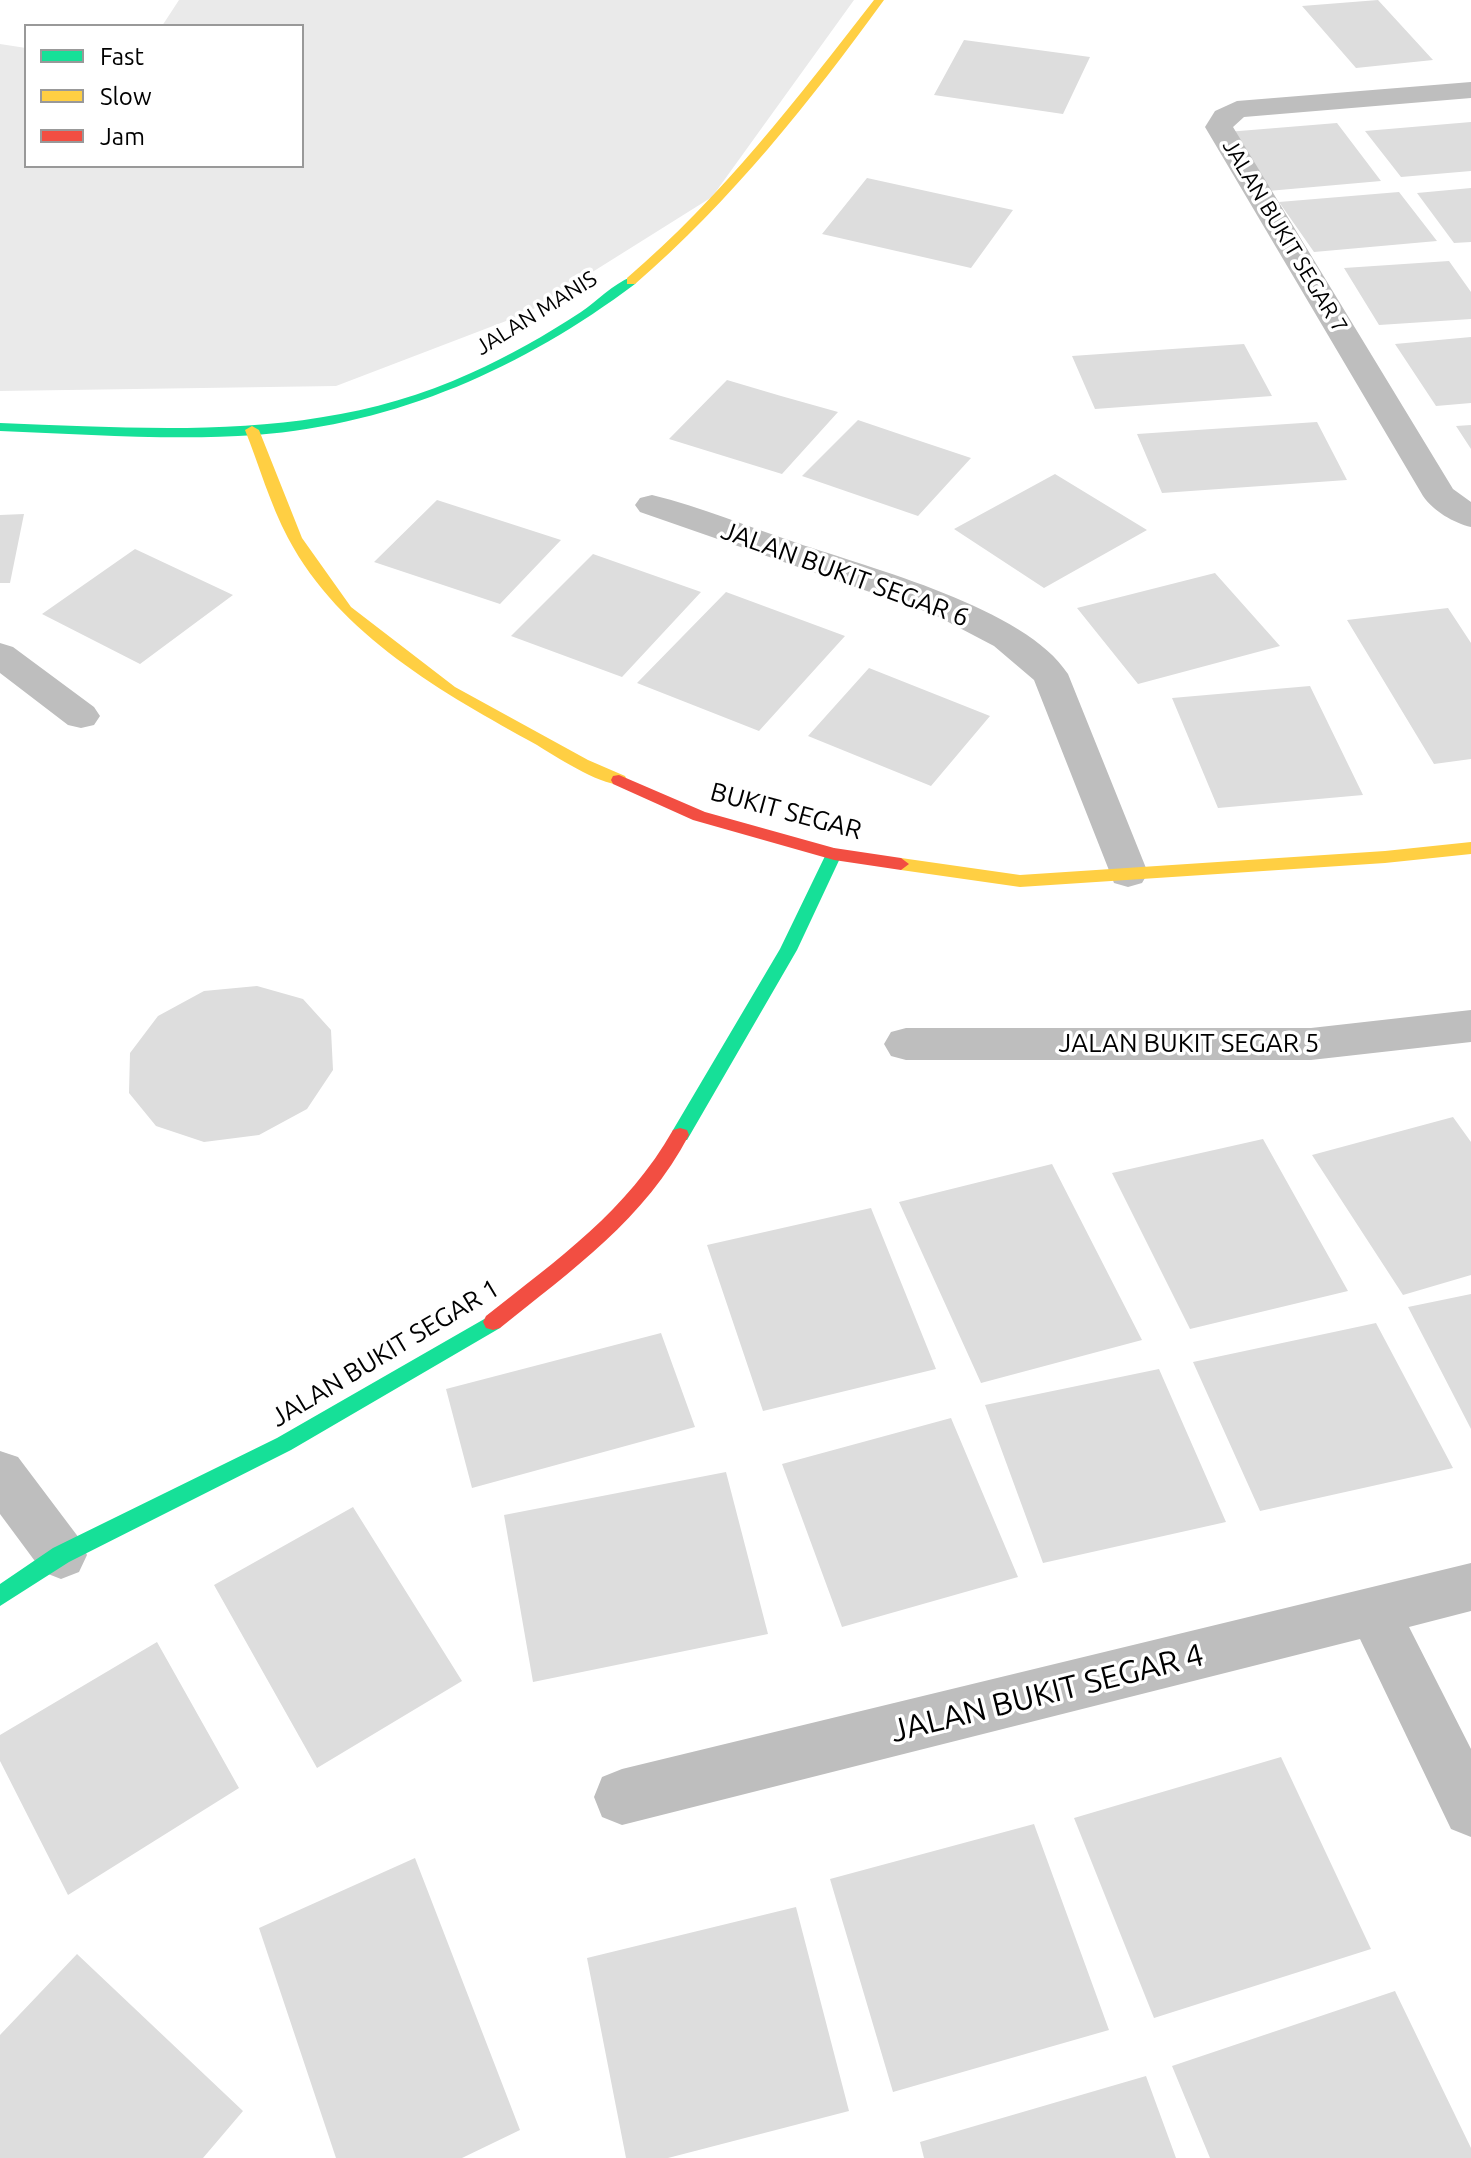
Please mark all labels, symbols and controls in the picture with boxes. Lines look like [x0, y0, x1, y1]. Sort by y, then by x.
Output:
legend [24, 24, 304, 168]
text: Fast [100, 43, 144, 70]
text: Slow [100, 83, 152, 110]
text: Jam [100, 123, 145, 150]
street label: JALAN BUKIT SEGAR 7 [1217, 135, 1353, 337]
street label: JALAN MANIS [470, 265, 602, 361]
street label: JALAN BUKIT SEGAR 6 [717, 515, 973, 633]
street label: BUKIT SEGAR [707, 776, 865, 846]
street label: JALAN BUKIT SEGAR 5 [1059, 1027, 1319, 1059]
street label: JALAN BUKIT SEGAR 1 [265, 1272, 505, 1434]
street label: JALAN BUKIT SEGAR 4 [887, 1636, 1207, 1750]

